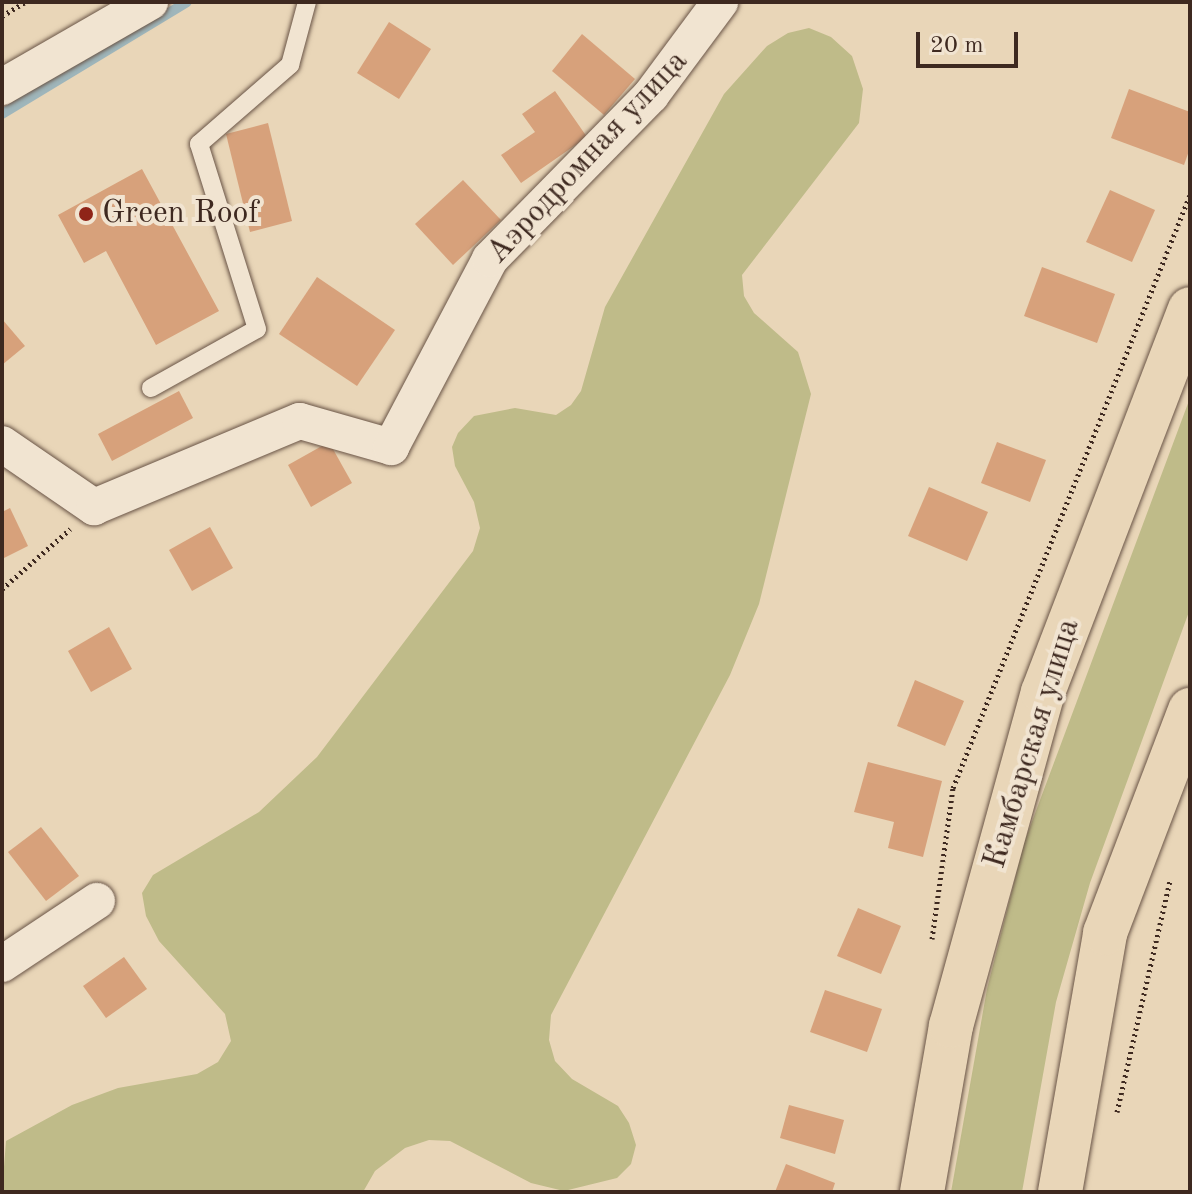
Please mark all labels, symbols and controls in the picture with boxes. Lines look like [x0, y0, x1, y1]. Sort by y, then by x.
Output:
scale bar [920, 16, 1022, 66]
text: 20 m [930, 34, 984, 58]
street label: Аэродромная улица [479, 43, 697, 273]
place label: Green Roof [102, 195, 259, 233]
marker: Green Roof [77, 205, 95, 223]
street label: Камбарская улица [977, 615, 1089, 873]

